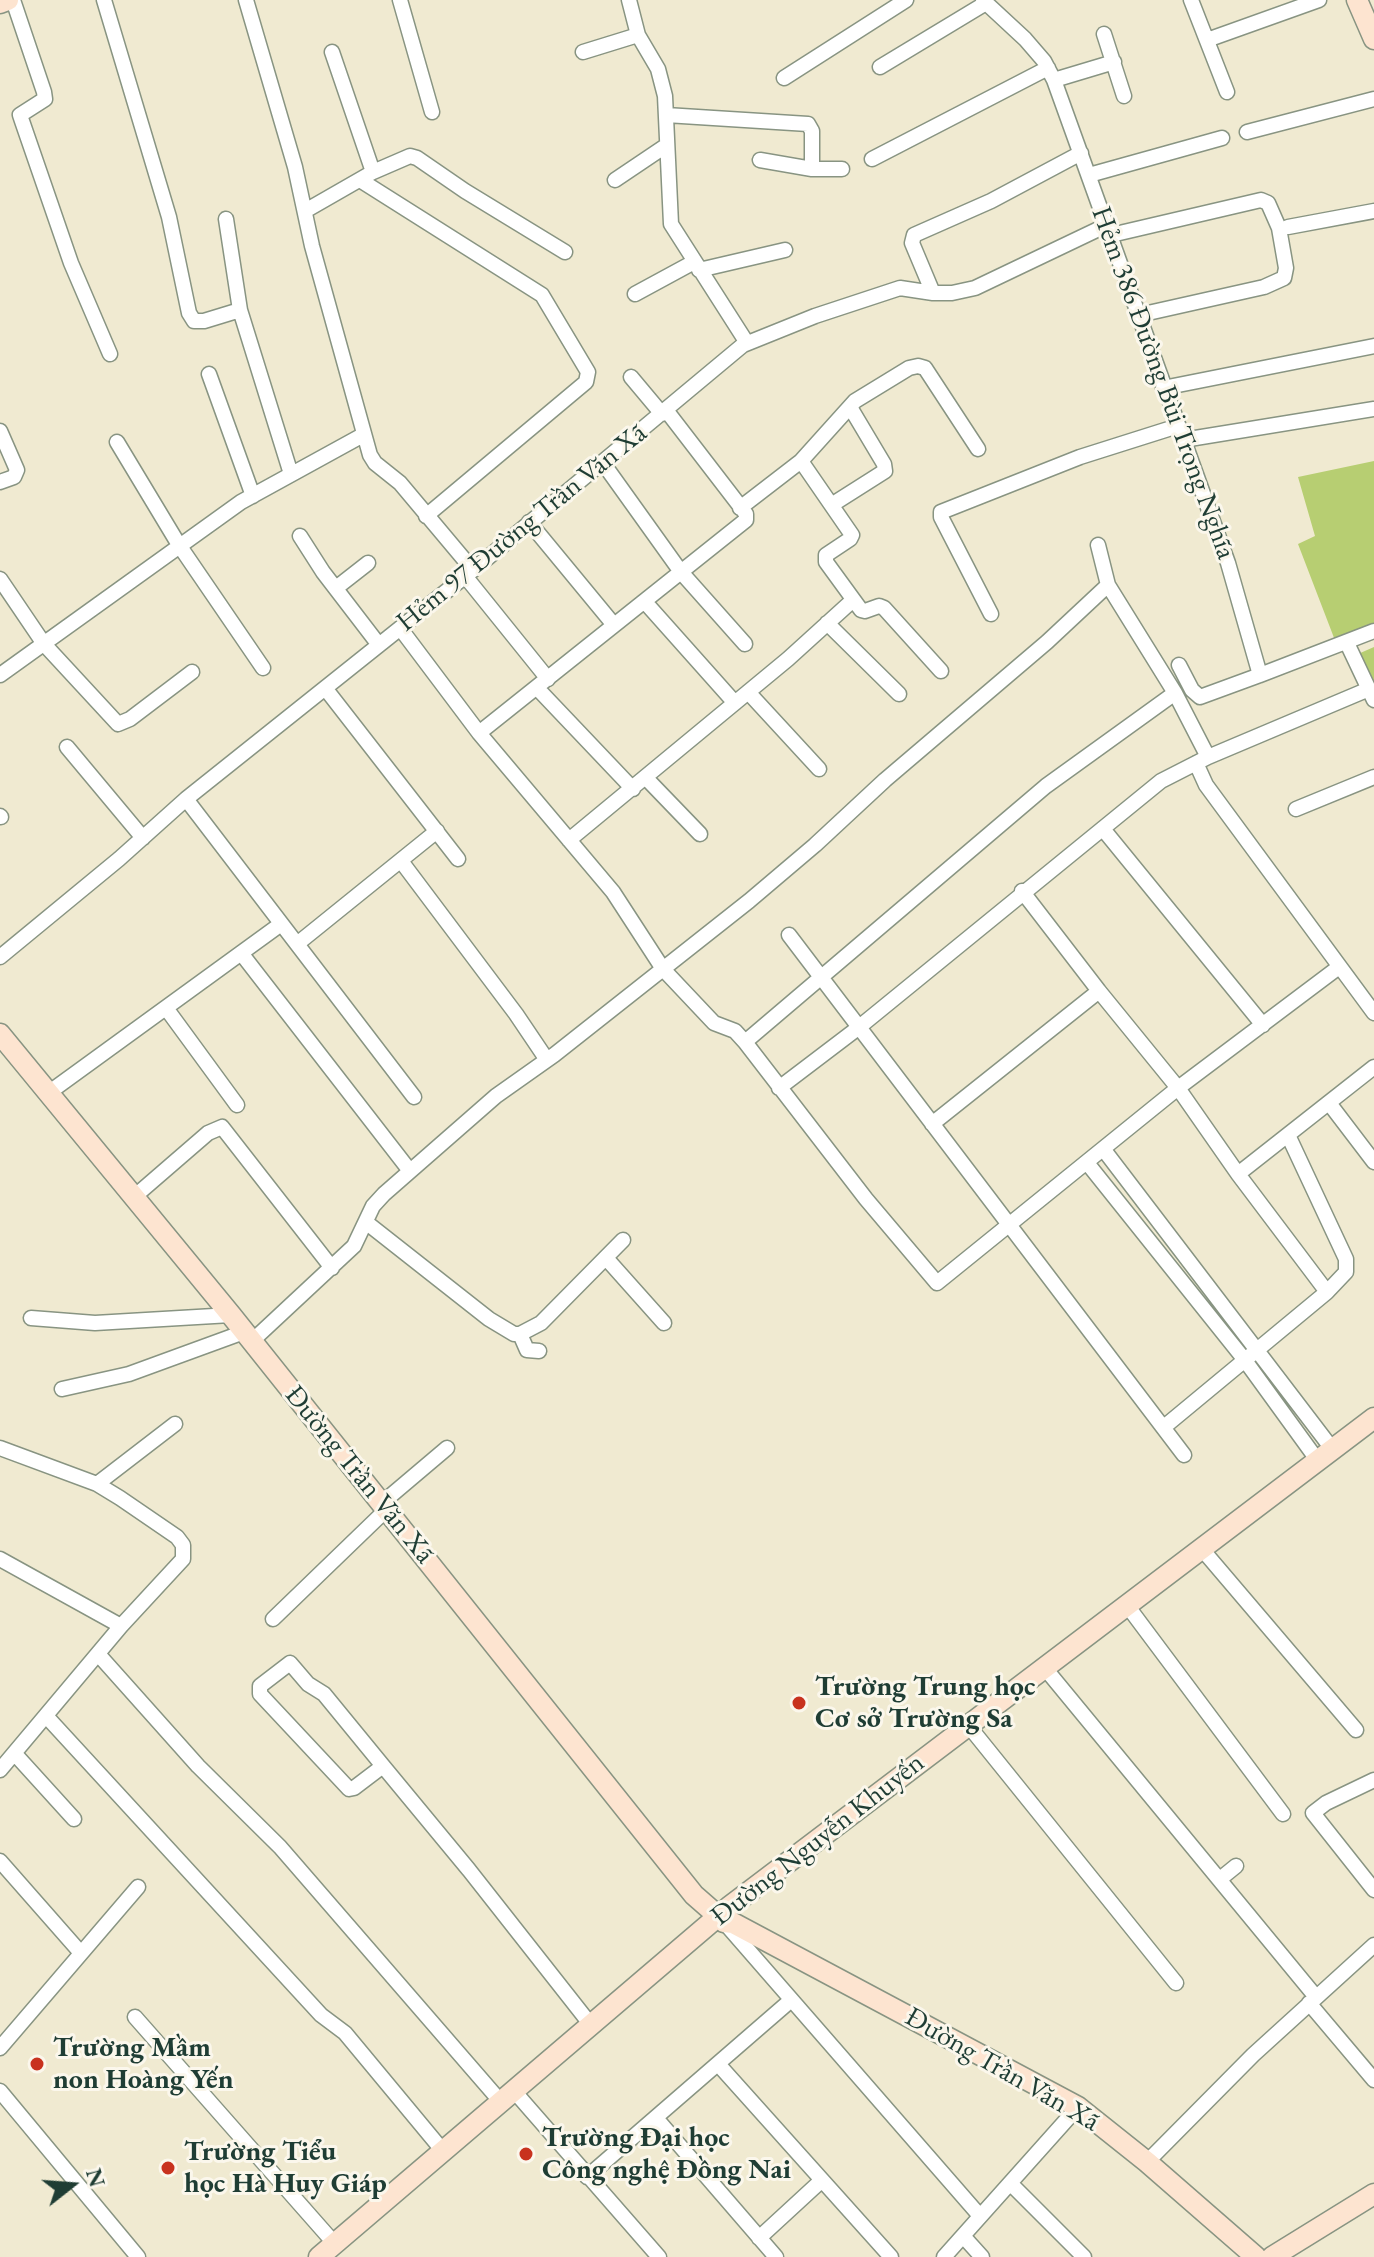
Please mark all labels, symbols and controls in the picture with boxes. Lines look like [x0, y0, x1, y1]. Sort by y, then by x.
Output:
street label: Hẻm 386 Đường Bùi Trọng Nghĩa [1083, 202, 1243, 564]
street label: Hẻm 97 Đường Trần Văn Xã [390, 417, 654, 639]
street label: Đường Trần Văn Xã [277, 1379, 441, 1571]
place label: Trường Trung học Cơ sở Trường Sa [815, 1670, 1035, 1736]
marker: Trường Trung học Cơ sở Trường Sa [790, 1694, 808, 1712]
street label: Đường Nguyễn Khuyến [705, 1746, 931, 1934]
street label: Đường Trần Văn Xã [899, 2001, 1105, 2139]
place label: Trường Mầm non Hoàng Yến [53, 2031, 234, 2097]
marker: Trường Mầm non Hoàng Yến [28, 2055, 46, 2073]
place label: Trường Đại học Công nghệ Đồng Nai [542, 2121, 791, 2187]
place label: Trường Tiểu học Hà Huy Giáp [184, 2135, 387, 2201]
north arrow [32, 2145, 112, 2225]
marker: Trường Đại học Công nghệ Đồng Nai [517, 2145, 535, 2163]
marker: Trường Tiểu học Hà Huy Giáp [159, 2159, 177, 2177]
text: N [79, 2165, 112, 2191]

